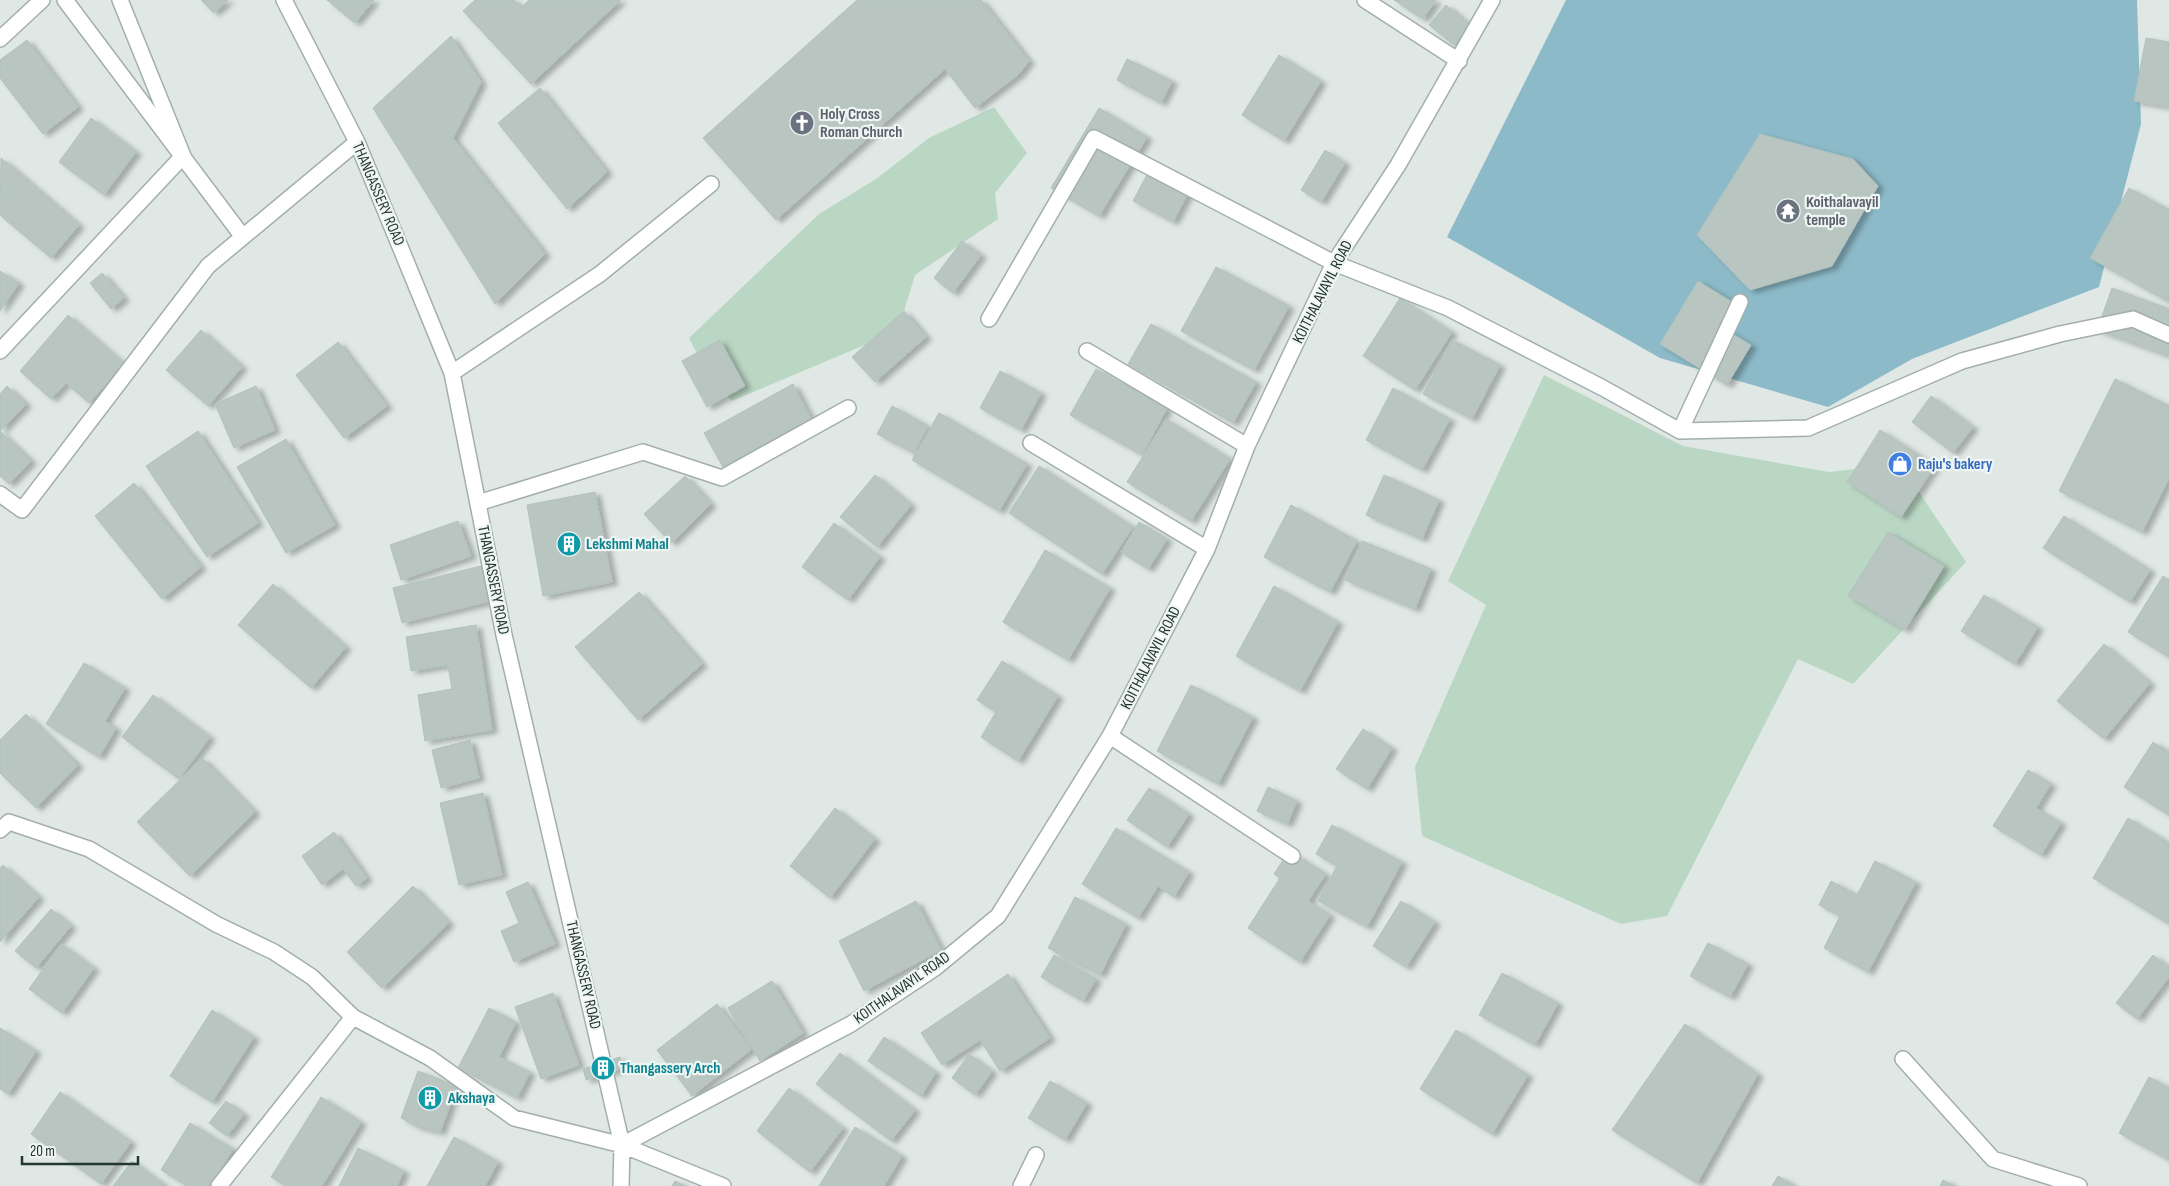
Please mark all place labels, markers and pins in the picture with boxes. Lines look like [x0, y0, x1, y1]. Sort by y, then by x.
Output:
place label: Holy Cross Roman Church [820, 105, 902, 142]
church icon: Holy Cross Roman Church [789, 110, 815, 136]
place label: Koithalavayil temple [1806, 193, 1879, 230]
temple icon: Koithalavayil temple [1775, 198, 1801, 224]
shop icon: Raju's bakery [1887, 451, 1913, 477]
place label: Raju's bakery [1918, 455, 1993, 474]
building icon: Lekshmi Mahal [556, 531, 582, 557]
place label: Lekshmi Mahal [586, 535, 669, 554]
building icon: Thangassery Arch [590, 1055, 616, 1081]
place label: Thangassery Arch [620, 1059, 720, 1078]
building icon: Akshaya [417, 1085, 443, 1111]
place label: Akshaya [447, 1089, 495, 1108]

